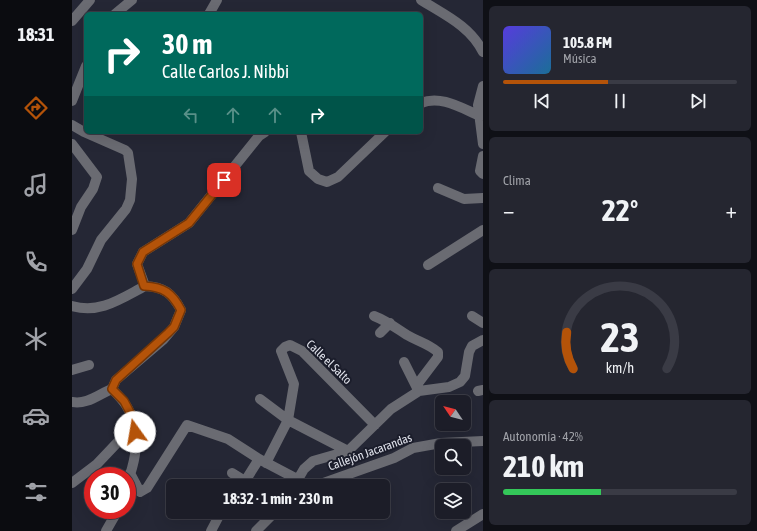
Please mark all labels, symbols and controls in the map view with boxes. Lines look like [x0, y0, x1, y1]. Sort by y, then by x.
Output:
text: 18:31 [17, 24, 55, 45]
icon: right [96, 28, 148, 80]
text: 30 m [162, 28, 212, 60]
text: 105.8 FM [563, 34, 612, 51]
text: Música [563, 51, 596, 66]
text: Calle Carlos J. Nibbi [162, 61, 289, 82]
icon: previous [531, 90, 553, 112]
icon: pause [609, 90, 631, 112]
icon: next [687, 90, 709, 112]
icon: directions [22, 94, 50, 122]
icon: left [180, 104, 202, 126]
icon: ahead [222, 104, 244, 126]
icon: ahead [264, 104, 286, 126]
icon: right [306, 104, 328, 126]
pin [207, 163, 241, 197]
icon: arrive [213, 169, 235, 191]
icon: music [22, 171, 50, 199]
text: Clima [503, 173, 531, 188]
text: 22° [602, 193, 638, 227]
text: − [503, 197, 514, 223]
text: + [726, 197, 737, 223]
icon: phone [22, 248, 50, 276]
text: 23 [600, 313, 640, 361]
icon: climate [22, 325, 50, 353]
street label: Calle el Salto [304, 337, 355, 387]
text: km/h [606, 360, 634, 376]
north arrow [435, 395, 471, 431]
map controls [435, 395, 471, 519]
icon: car [22, 402, 50, 430]
position arrow [114, 411, 156, 453]
text: Autonomía · 42% [503, 429, 583, 444]
street label: Callejón Jacarandas [326, 430, 414, 474]
button: search [435, 439, 471, 475]
text: 210 km [503, 449, 584, 483]
speed limit sign: 30 [84, 467, 136, 519]
icon: filters [22, 478, 50, 506]
button: layers [435, 483, 471, 519]
text: 18:32 · 1 min · 230 m [223, 490, 333, 507]

